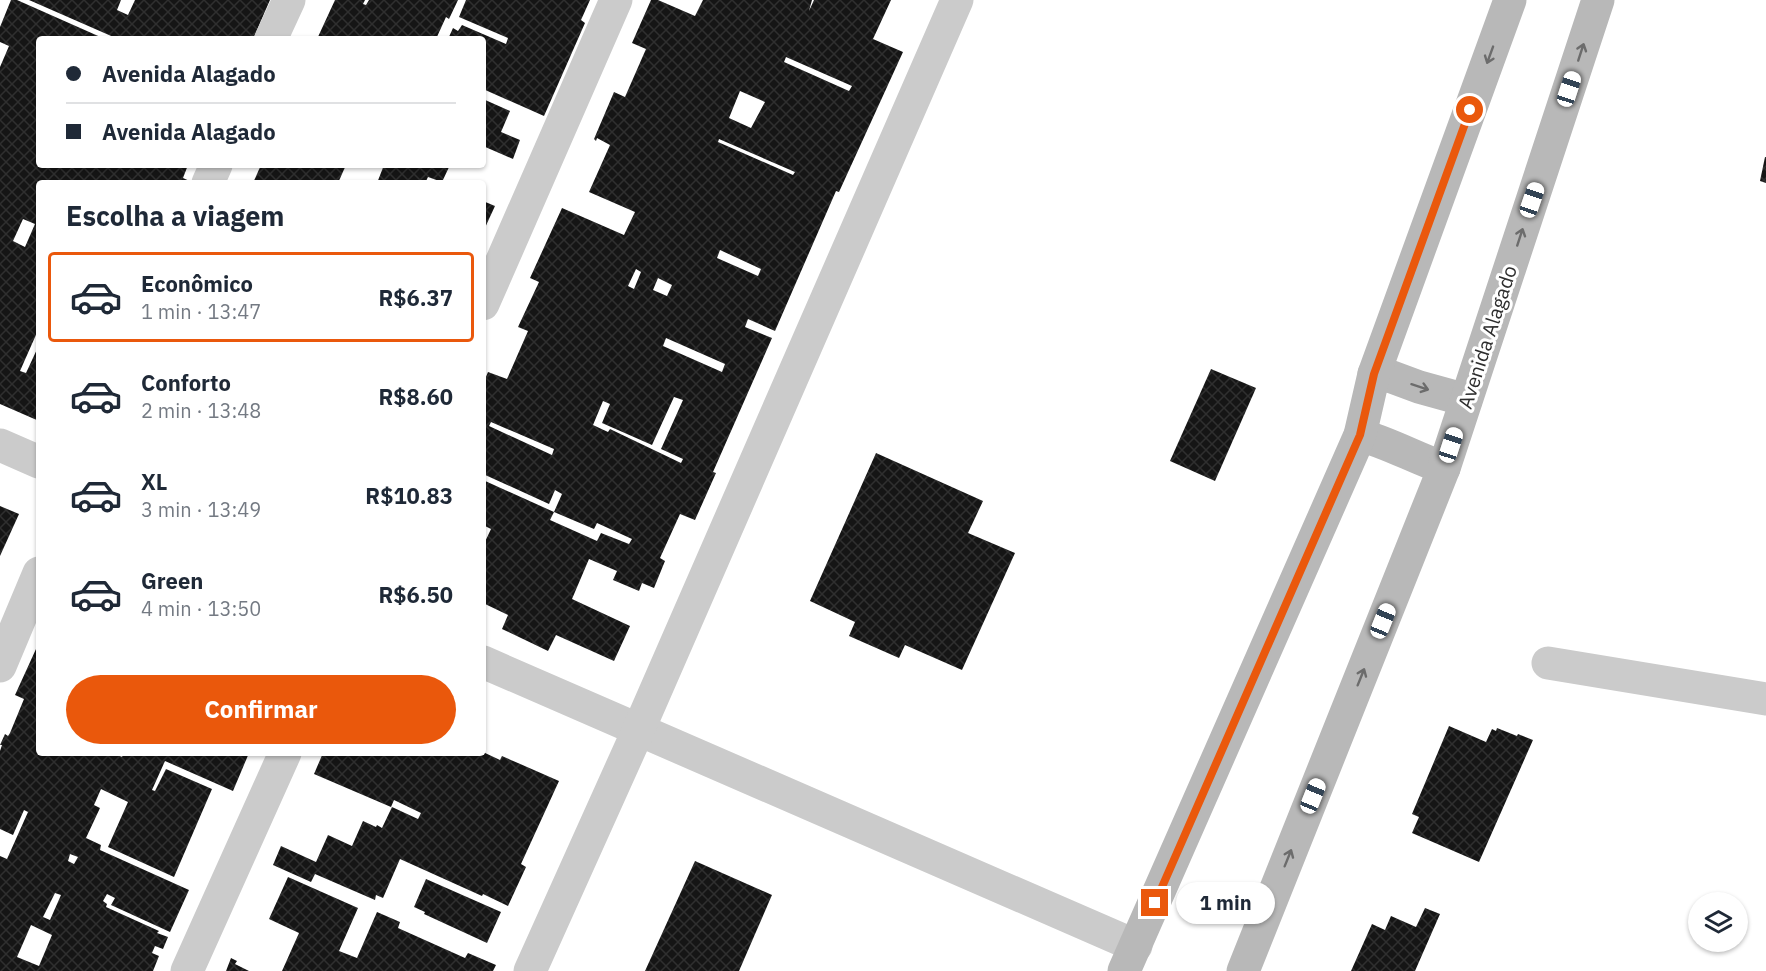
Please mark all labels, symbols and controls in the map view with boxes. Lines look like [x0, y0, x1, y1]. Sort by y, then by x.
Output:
one-way arrow [1576, 43, 1587, 62]
one-way arrow [1484, 45, 1495, 64]
text: Avenida Alagado [102, 59, 276, 88]
car [1555, 69, 1583, 109]
route start [1456, 96, 1483, 123]
text: Avenida Alagado [102, 117, 276, 146]
car [1518, 180, 1546, 220]
text: Escolha a viagem [66, 198, 284, 233]
one-way arrow [1515, 228, 1526, 247]
street label: Avenida Alagado [1451, 262, 1523, 412]
text: Econômico [141, 269, 253, 298]
icon: car [69, 270, 123, 324]
text: R$6.37 [379, 283, 453, 312]
text: 1 min · 13:47 [141, 298, 261, 325]
text: Conforto [141, 368, 231, 397]
icon: car [69, 369, 123, 423]
text: R$8.60 [379, 382, 453, 411]
one-way arrow [1410, 382, 1429, 393]
text: 2 min · 13:48 [141, 397, 261, 424]
car [1437, 425, 1465, 465]
text: XL [141, 467, 167, 496]
icon: car [69, 468, 123, 522]
text: R$10.83 [365, 481, 453, 510]
text: 3 min · 13:49 [141, 496, 261, 523]
text: Green [141, 566, 203, 595]
icon: car [69, 567, 123, 621]
text: R$6.50 [379, 580, 453, 609]
text: 4 min · 13:50 [141, 595, 261, 622]
car [1368, 601, 1398, 641]
one-way arrow [1356, 668, 1367, 687]
button: Confirmar [66, 675, 456, 744]
car [1298, 776, 1328, 816]
one-way arrow [1283, 849, 1294, 868]
callout: 1 min [1176, 882, 1275, 924]
route end [1141, 889, 1168, 916]
text: 1 min [1199, 889, 1252, 916]
map controls [1688, 892, 1748, 952]
button: layers [1688, 892, 1748, 952]

